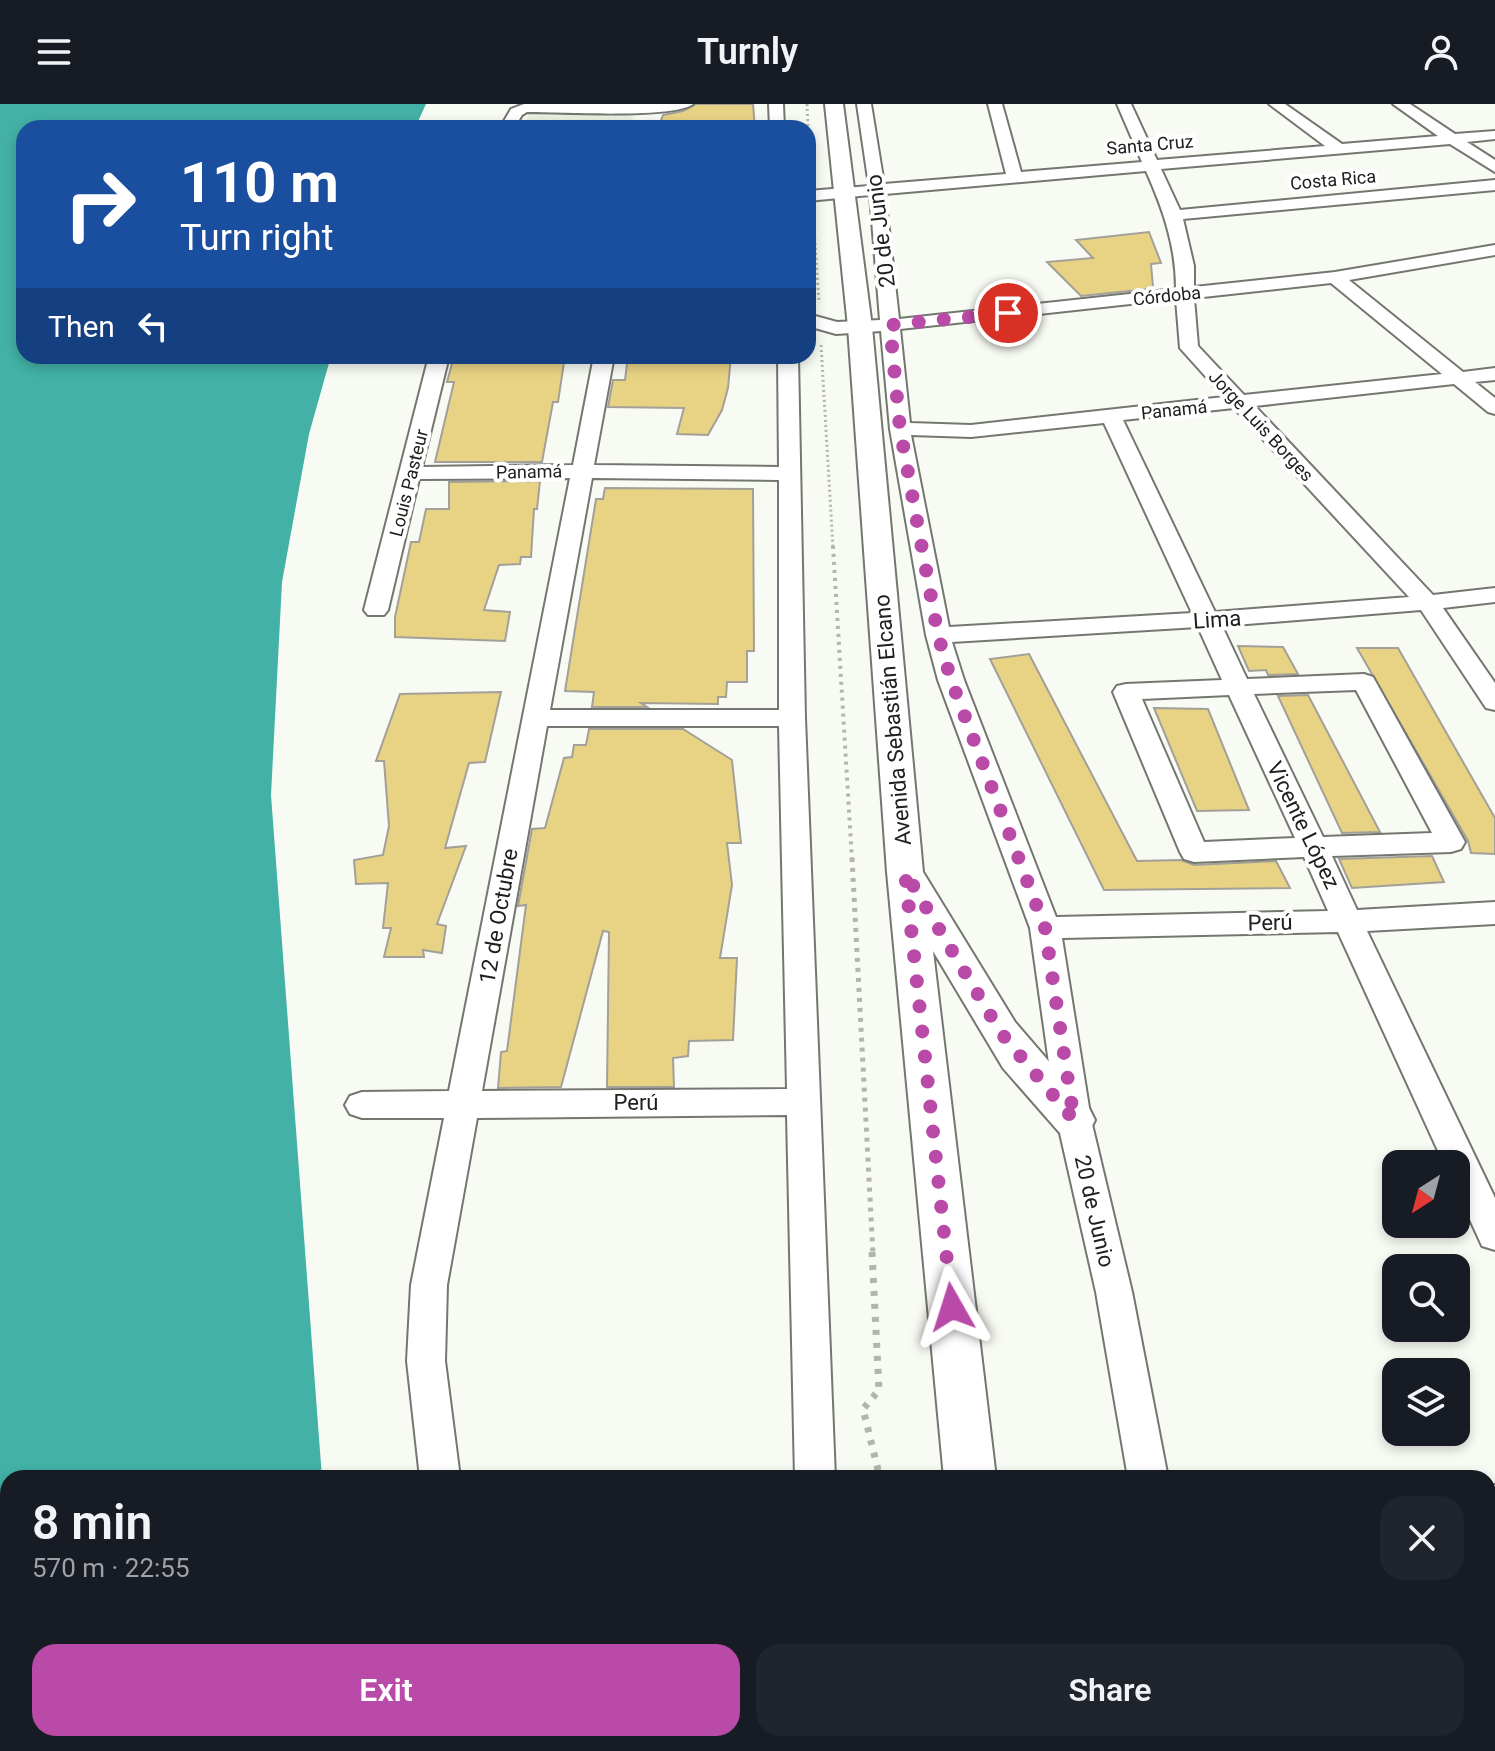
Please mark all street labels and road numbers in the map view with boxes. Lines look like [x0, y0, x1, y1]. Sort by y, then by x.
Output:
street label: Santa Cruz [1106, 130, 1194, 159]
street label: Costa Rica [1289, 165, 1377, 194]
street label: 20 de Junio [861, 173, 900, 289]
street label: Córdoba [1132, 281, 1202, 310]
street label: Jorge Luis Borges [1205, 366, 1318, 485]
street label: Panamá [1140, 396, 1208, 423]
street label: Louis Pasteur [385, 427, 432, 539]
street label: Panamá [496, 460, 562, 483]
street label: Avenida Sebastián Elcano [869, 593, 916, 847]
street label: Lima [1192, 605, 1242, 634]
street label: Vicente López [1262, 758, 1345, 893]
street label: 12 de Octubre [474, 846, 523, 986]
street label: Perú [1247, 910, 1293, 935]
street label: Perú [614, 1090, 659, 1115]
street label: 20 de Junio [1070, 1153, 1120, 1269]

